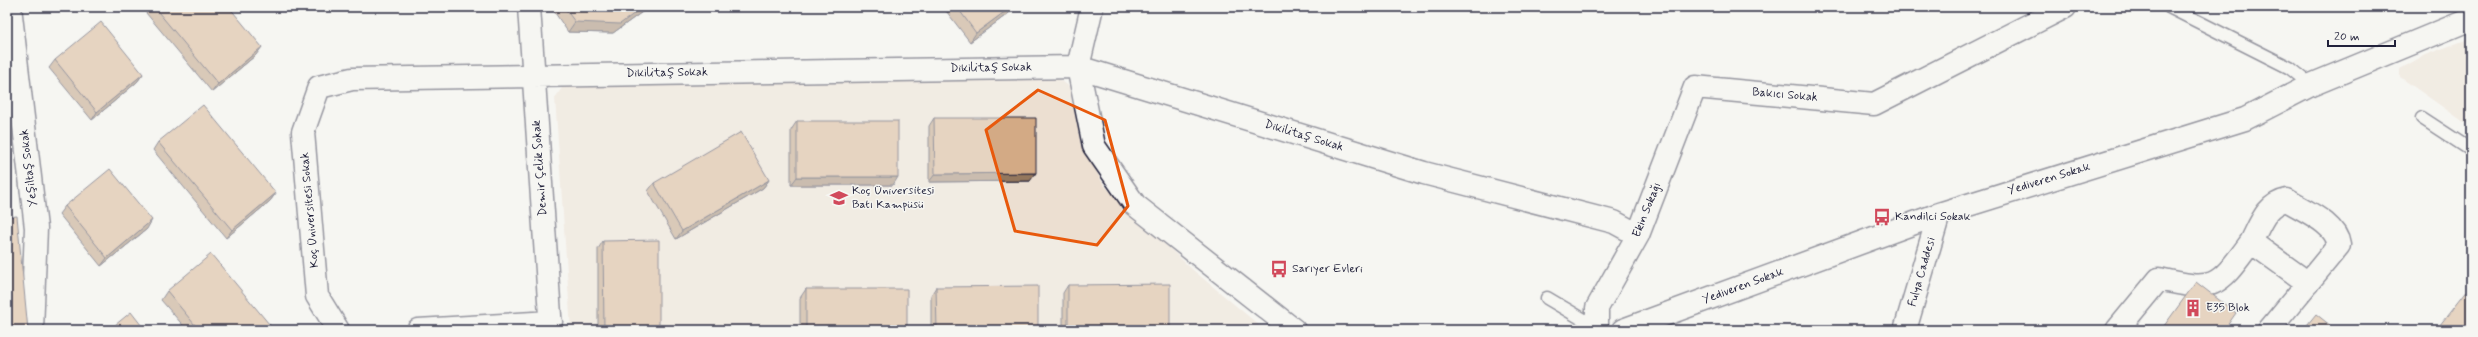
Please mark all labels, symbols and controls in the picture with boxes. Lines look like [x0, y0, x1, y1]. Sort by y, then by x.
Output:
scale bar [2328, 22, 2395, 48]
text: 20 m [2334, 29, 2360, 45]
street label: Dikilitaş Sokak [950, 59, 1032, 77]
street label: Dikilitaş Sokak [626, 64, 708, 82]
street label: Bakıcı Sokak [1752, 84, 1818, 106]
street label: Dikilitaş Sokak [1263, 116, 1345, 156]
street label: Demir Çelik Sokak [529, 120, 551, 216]
street label: Yeşiltaş Sokak [16, 128, 42, 208]
street label: Koç Üniversitesi Sokak [297, 152, 323, 268]
street label: Yediveren Sokak [2006, 159, 2092, 199]
street label: Ekin Sokağı [1629, 180, 1665, 240]
place label: Koç Üniversitesi Batı Kampüsü [852, 183, 934, 213]
school or university icon: Koç Üniversitesi Batı Kampüsü [829, 188, 849, 208]
bus stop icon: Kandilci Sokak [1872, 207, 1892, 227]
place label: Kandilci Sokak [1895, 209, 1971, 225]
street label: Fulya Caddesi [1904, 235, 1940, 309]
bus stop icon: Sarıyer Evleri [1269, 259, 1289, 279]
place label: Sarıyer Evleri [1292, 261, 1363, 277]
street label: Yediveren Sokak [1700, 264, 1786, 308]
building icon: E35 Blok [2183, 298, 2203, 318]
place label: E35 Blok [2206, 300, 2250, 316]

